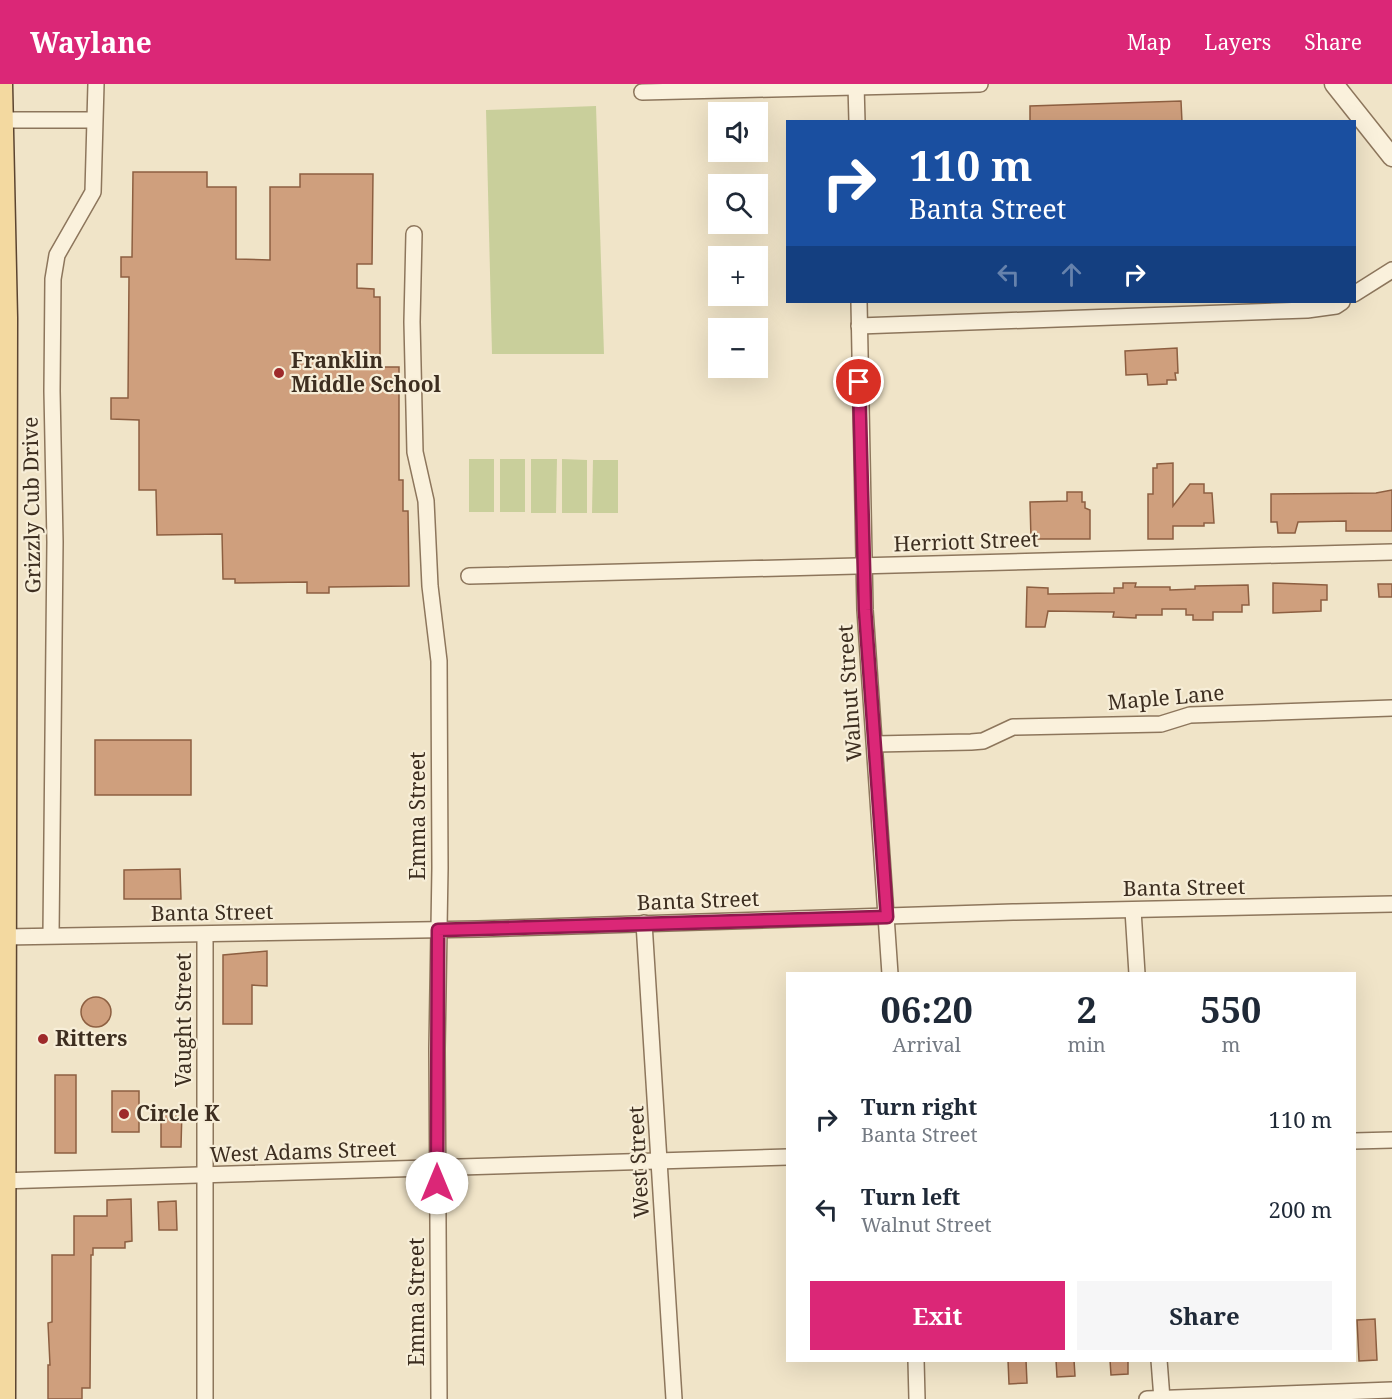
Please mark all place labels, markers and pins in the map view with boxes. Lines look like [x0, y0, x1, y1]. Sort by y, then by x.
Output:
place label: Franklin Middle School [291, 346, 442, 398]
pin [833, 356, 884, 407]
marker: Franklin Middle School [272, 366, 286, 380]
place label: Ritters [55, 1024, 127, 1052]
marker: Ritters [36, 1032, 50, 1046]
place label: Circle K [136, 1099, 220, 1127]
marker: Circle K [117, 1107, 131, 1121]

